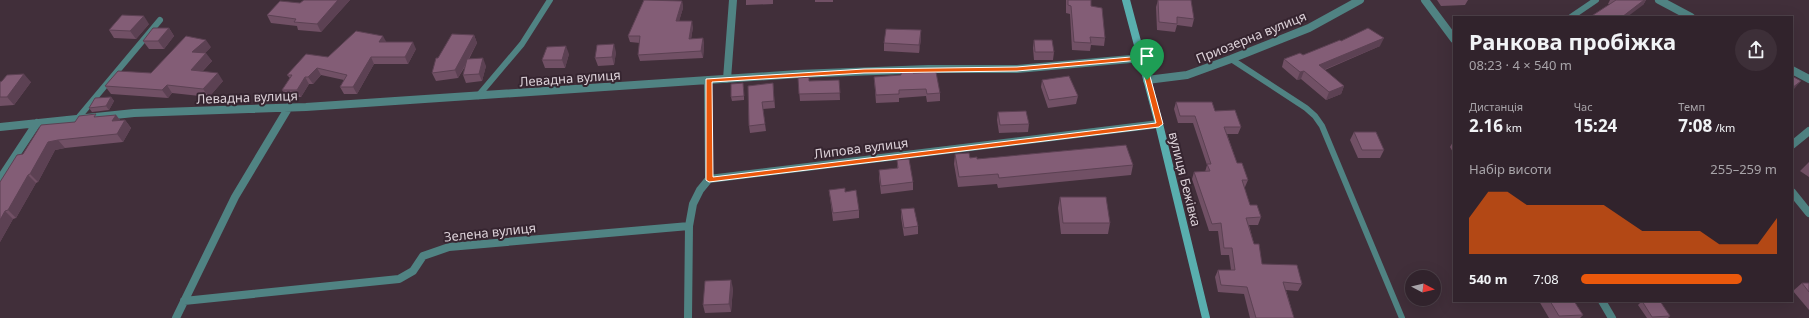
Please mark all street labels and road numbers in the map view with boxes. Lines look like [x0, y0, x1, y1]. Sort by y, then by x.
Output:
street label: Приозерна вулиця [1193, 7, 1309, 67]
street label: Левадна вулиця [519, 65, 621, 91]
street label: Левадна вулиця [196, 86, 298, 108]
street label: вулиця Бежівка [1165, 130, 1205, 228]
street label: Липова вулиця [813, 133, 909, 163]
street label: Зелена вулиця [443, 218, 537, 246]

